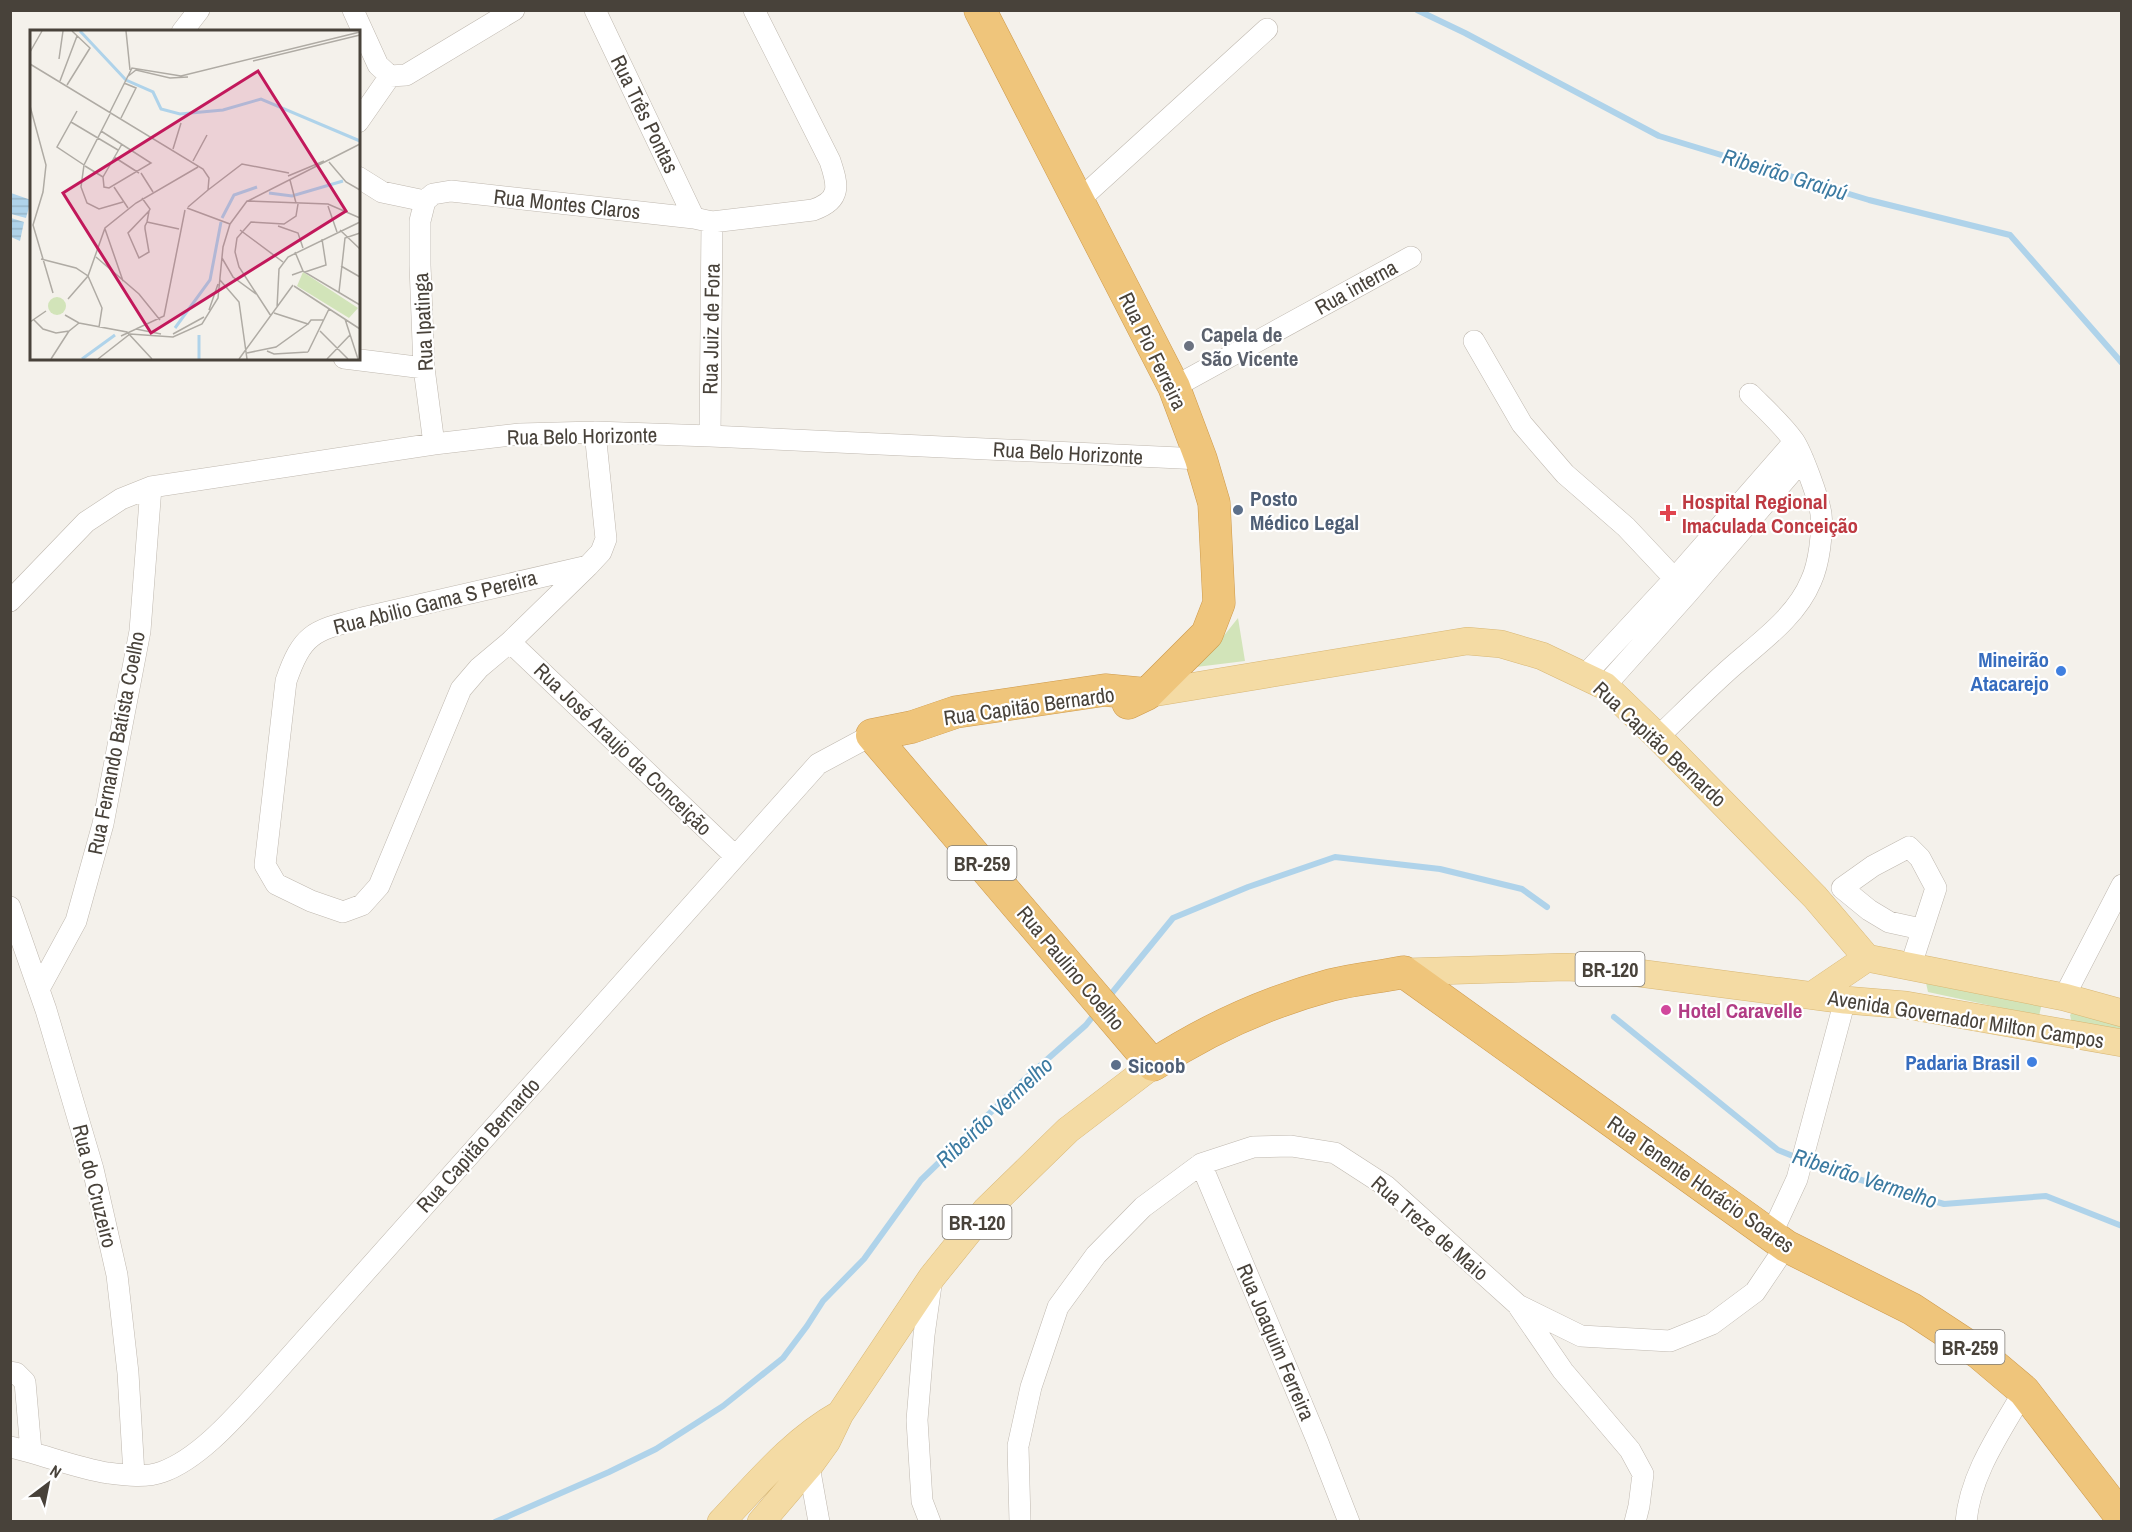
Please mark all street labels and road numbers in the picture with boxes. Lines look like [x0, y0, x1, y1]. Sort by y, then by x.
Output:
street label: Rua Três Pontas [604, 50, 686, 178]
street label: Rua Montes Claros [492, 182, 642, 226]
street label: Rua interna [1310, 252, 1403, 321]
street label: Rua Juiz de Fora [695, 263, 727, 395]
street label: Rua Ipatinga [406, 272, 440, 372]
street label: Rua Pio Ferreira [1112, 287, 1194, 415]
street label: Rua Belo Horizonte [507, 420, 657, 452]
street label: Rua Belo Horizonte [992, 435, 1144, 471]
street label: Rua Abilio Gama S Pereira [330, 563, 540, 641]
street label: Rua Fernando Batista Coelho [80, 629, 152, 857]
street label: Rua José Araujo da Conceição [528, 656, 718, 842]
street label: Rua Capitão Bernardo [1587, 675, 1733, 813]
street label: Rua Capitão Bernardo [942, 680, 1116, 732]
road number: BR-259 [948, 846, 1016, 880]
street label: Rua Paulino Coelho [1010, 900, 1132, 1036]
road number: BR-120 [1576, 952, 1644, 986]
street label: Avenida Governador Milton Campos [1825, 983, 2106, 1055]
street label: Rua Capitão Bernardo [410, 1071, 546, 1219]
street label: Rua Tenente Horácio Soares [1602, 1109, 1800, 1259]
street label: Rua do Cruzeiro [66, 1121, 124, 1251]
street label: Rua Treze de Maio [1365, 1169, 1495, 1287]
road number: BR-120 [942, 1205, 1012, 1239]
street label: Rua Joaquim Ferreira [1230, 1259, 1322, 1425]
road number: BR-259 [1936, 1330, 2004, 1364]

